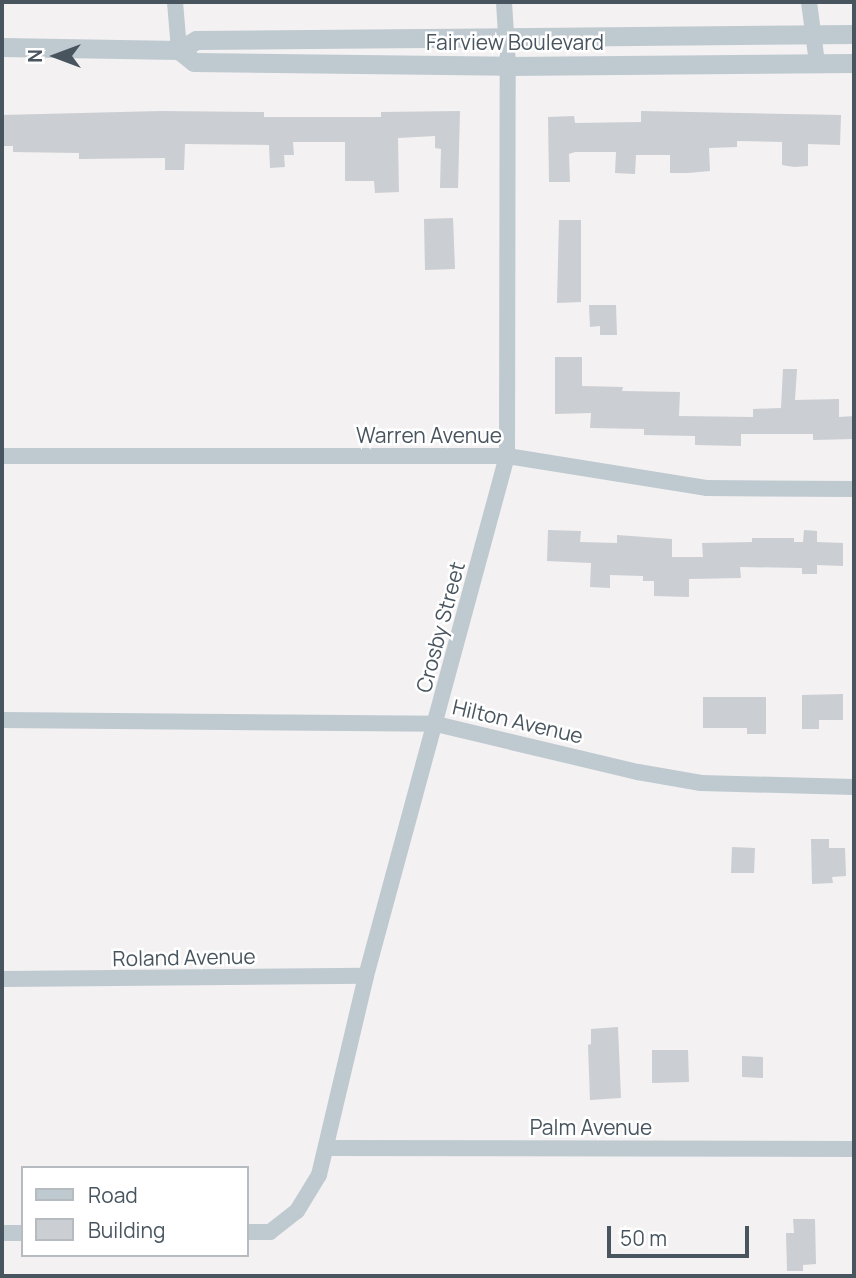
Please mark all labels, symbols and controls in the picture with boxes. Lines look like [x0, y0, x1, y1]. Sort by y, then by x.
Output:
north arrow [21, 21, 91, 91]
street label: Fairview Boulevard [426, 29, 604, 55]
text: N [22, 49, 48, 63]
street label: Warren Avenue [356, 422, 502, 448]
street label: Crosby Street [410, 559, 470, 695]
street label: Hilton Avenue [450, 694, 586, 748]
street label: Roland Avenue [112, 943, 256, 971]
street label: Palm Avenue [530, 1114, 652, 1140]
legend [21, 1166, 248, 1257]
text: Road [88, 1181, 138, 1209]
scale bar [611, 1212, 753, 1256]
text: Building [88, 1216, 165, 1244]
text: 50 m [620, 1224, 667, 1252]

